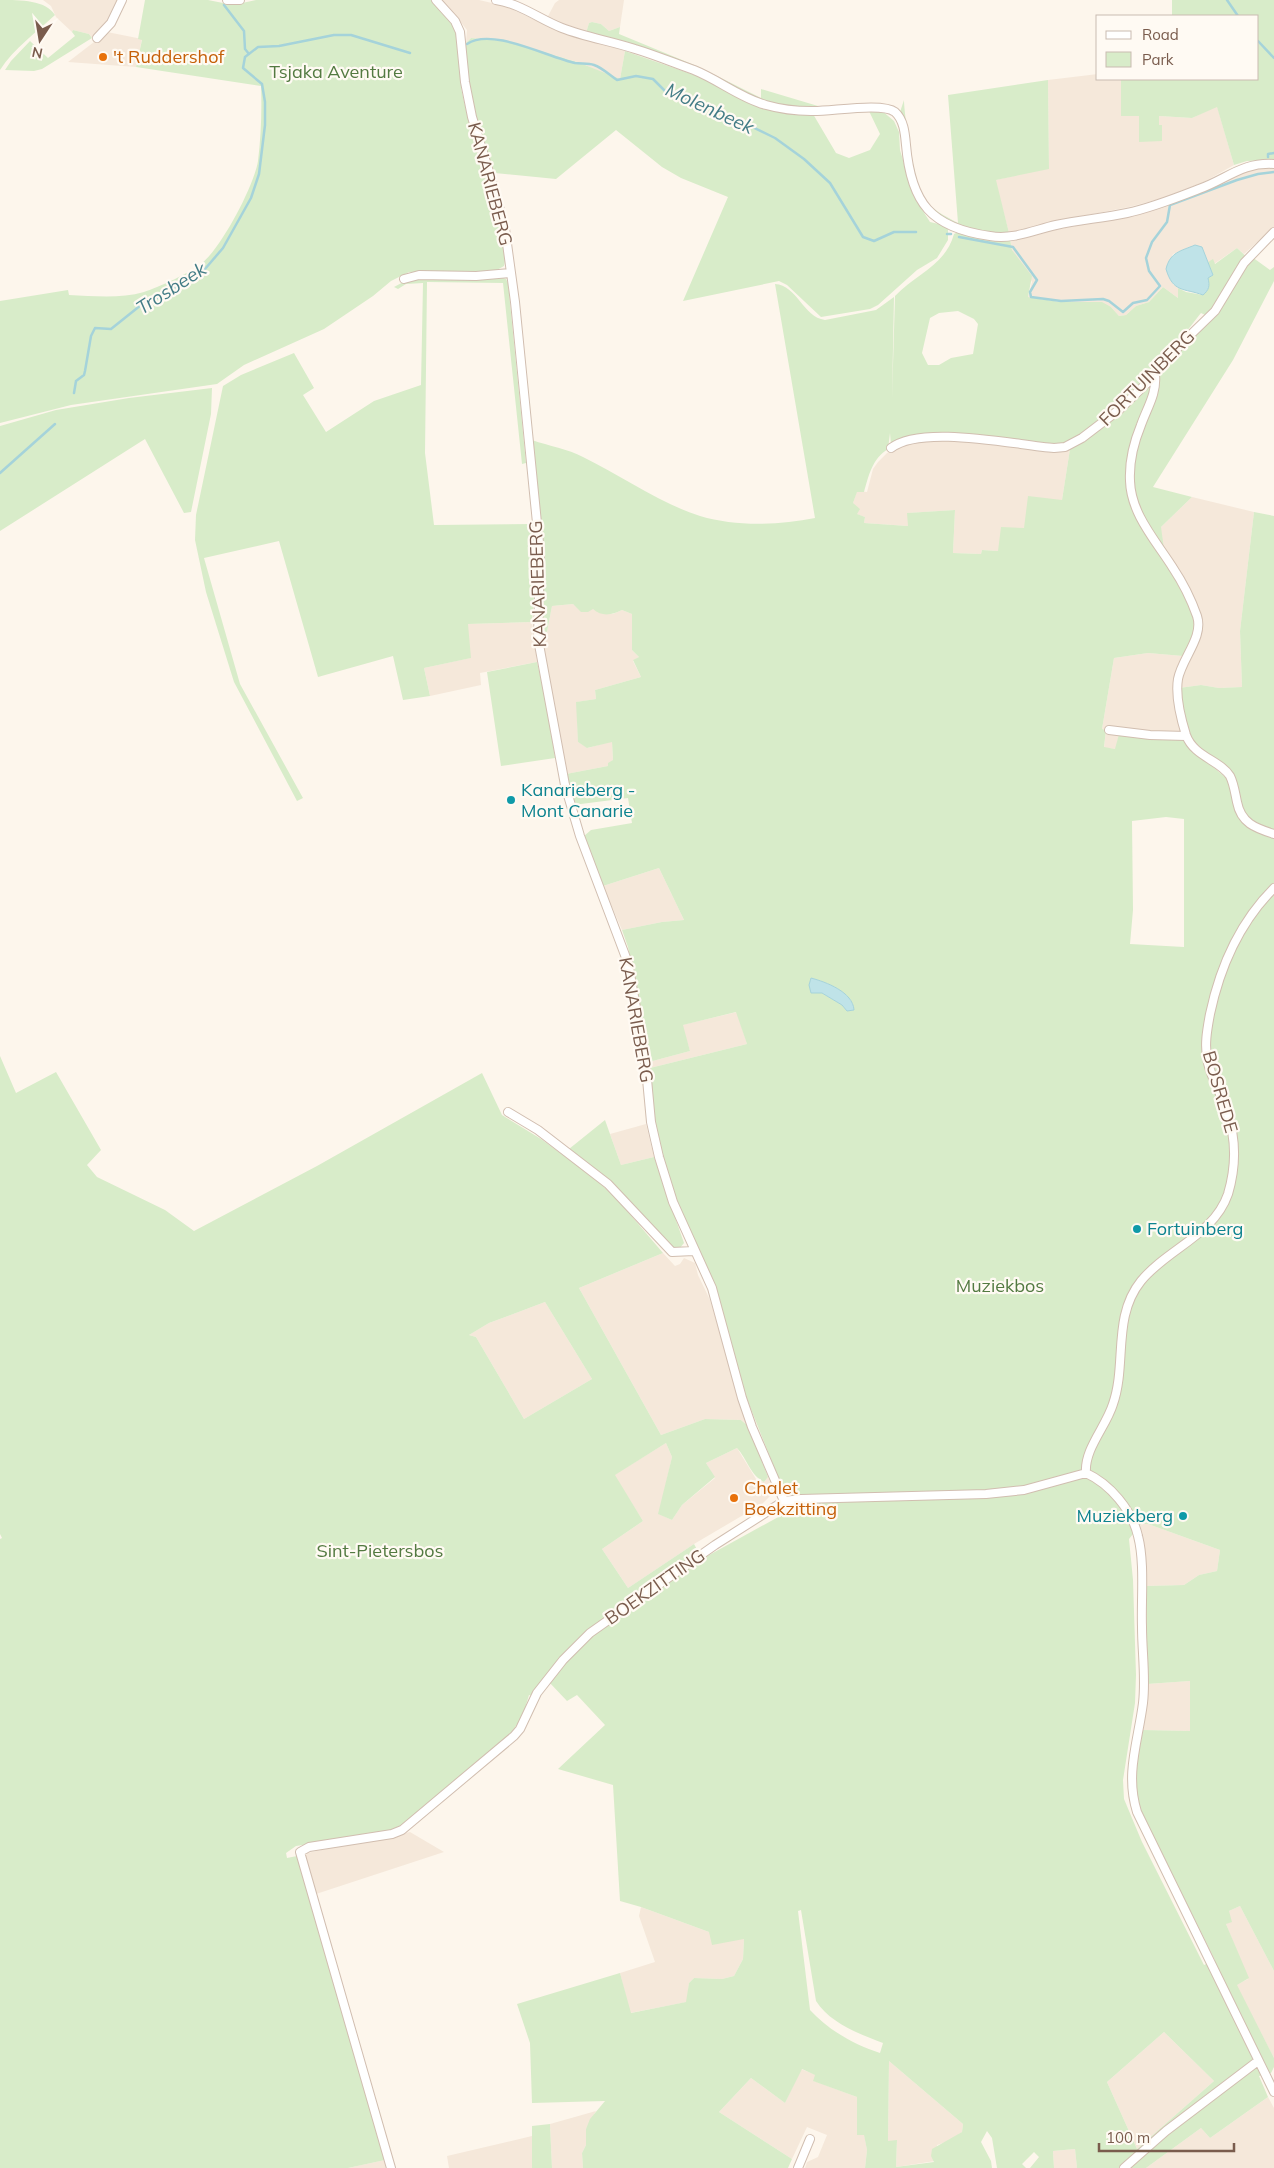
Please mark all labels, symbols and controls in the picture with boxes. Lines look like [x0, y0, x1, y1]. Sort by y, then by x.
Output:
north arrow [15, 15, 65, 65]
legend [1096, 15, 1259, 80]
text: Road [1142, 25, 1179, 44]
text: N [30, 43, 44, 63]
place label: 't Ruddershof [113, 45, 225, 68]
text: Park [1142, 50, 1174, 69]
marker: 't Ruddershof [97, 51, 109, 63]
park label: Tsjaka Aventure [269, 60, 403, 83]
water label: Molenbeek [662, 77, 759, 139]
street label: KANARIEBERG [463, 120, 518, 248]
water label: Trosbeek [131, 256, 212, 320]
street label: FORTUINBERG [1094, 325, 1199, 430]
street label: KANARIEBERG [524, 520, 551, 648]
place label: Kanarieberg - Mont Canarie [521, 778, 635, 822]
marker: Kanarieberg - Mont Canarie [505, 794, 517, 806]
street label: KANARIEBERG [614, 955, 659, 1084]
street label: BOSREDE [1198, 1048, 1243, 1136]
place label: Fortuinberg [1147, 1217, 1243, 1240]
marker: Fortuinberg [1131, 1223, 1143, 1235]
park label: Muziekbos [956, 1274, 1044, 1297]
place label: Chalet Boekzitting [744, 1476, 837, 1520]
marker: Chalet Boekzitting [728, 1492, 740, 1504]
place label: Muziekberg [1077, 1504, 1173, 1527]
marker: Muziekberg [1177, 1510, 1189, 1522]
park label: Sint-Pietersbos [316, 1539, 444, 1562]
street label: BOEKZITTING [600, 1544, 709, 1629]
scale bar [1099, 2120, 1234, 2152]
text: 100 m [1106, 2128, 1150, 2147]

